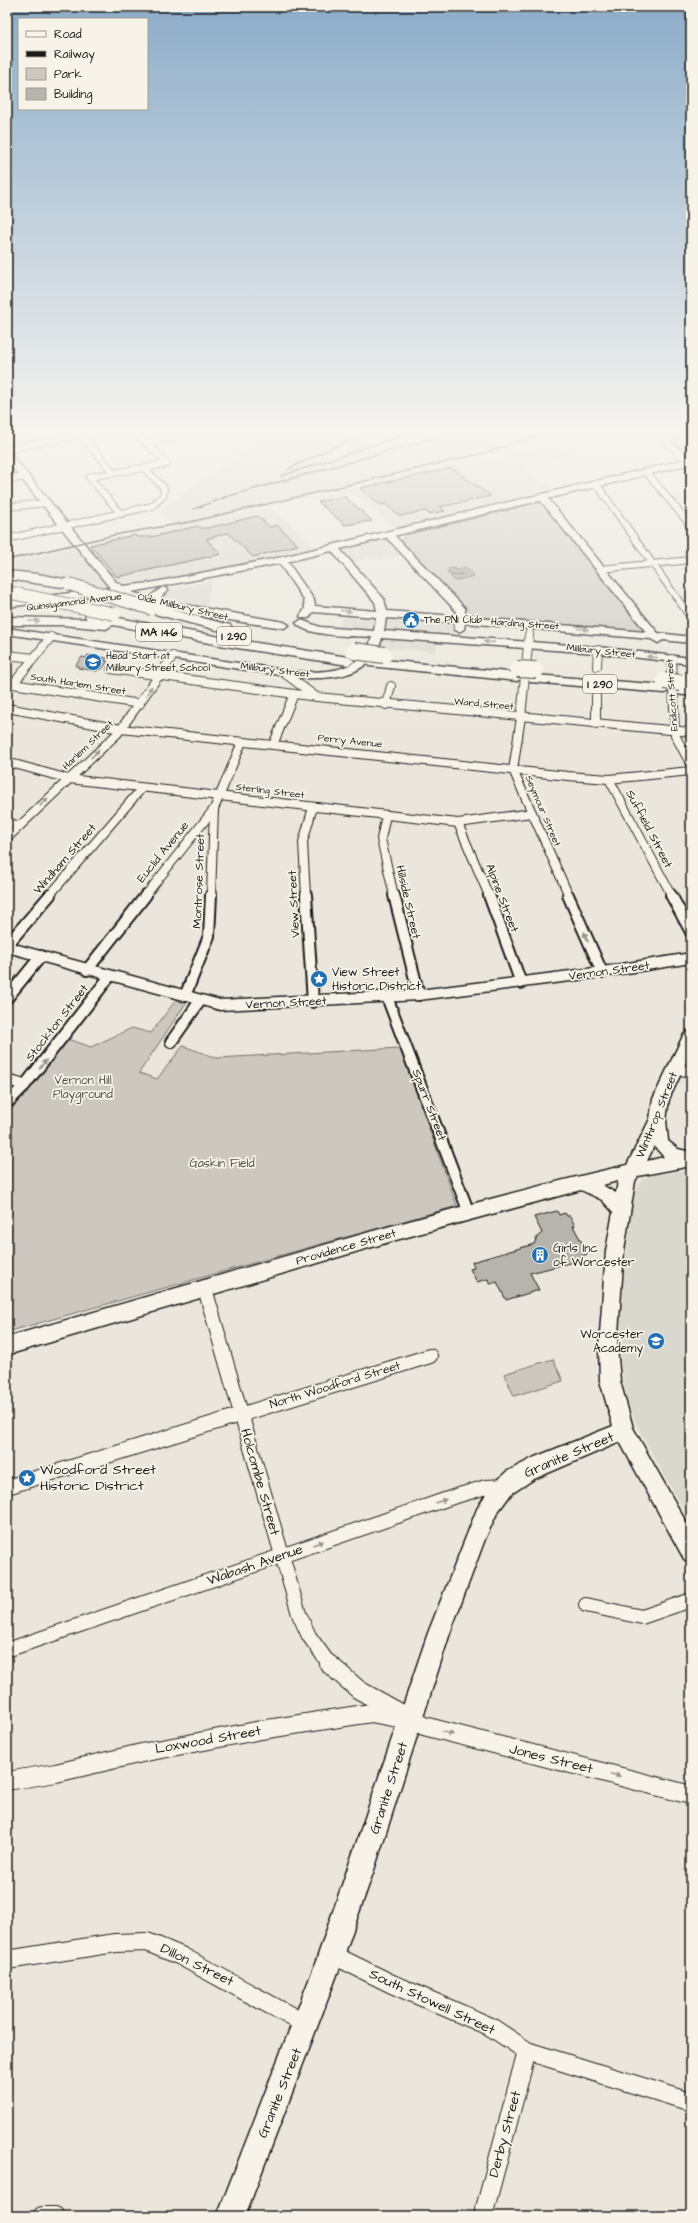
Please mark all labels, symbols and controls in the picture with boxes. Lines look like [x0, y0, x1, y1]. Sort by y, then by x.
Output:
legend [18, 18, 148, 110]
text: Road [54, 26, 82, 43]
text: Railway [54, 46, 95, 64]
text: Park [54, 66, 82, 83]
text: Building [54, 86, 92, 104]
street label: Quinsigamond Avenue [26, 589, 123, 616]
street label: Olde Millbury Street [136, 590, 230, 625]
one-way arrow [340, 608, 352, 615]
public building icon: The PNI Club [401, 610, 421, 630]
place label: The PNI Club [424, 613, 482, 627]
street label: Harding Street [490, 615, 560, 634]
one-way arrow [28, 618, 41, 624]
road number: MA 146 [136, 623, 182, 641]
one-way arrow [577, 625, 589, 632]
road number: I 290 [217, 627, 251, 645]
one-way arrow [483, 638, 495, 645]
street label: Millbury Street [566, 640, 636, 663]
place label: Head Start at Millbury Street School [106, 649, 210, 676]
school or university icon: Head Start at Millbury Street School [83, 652, 103, 672]
one-way arrow [646, 653, 658, 660]
street label: Endicott Street [662, 658, 682, 732]
street label: Millbury Street [240, 659, 310, 682]
street label: South Harlem Street [29, 670, 127, 698]
road number: I 290 [583, 675, 617, 693]
one-way arrow [145, 686, 153, 696]
street label: Ward Street [454, 694, 514, 714]
street label: Harlem Street [59, 717, 117, 773]
street label: Perry Avenue [317, 731, 384, 752]
one-way arrow [90, 750, 100, 759]
street label: Seymour Street [521, 773, 564, 849]
street label: Sterling Street [235, 780, 305, 803]
street label: Suffield Street [621, 787, 677, 871]
one-way arrow [39, 798, 49, 807]
street label: Euclid Avenue [133, 817, 193, 886]
street label: Windham Street [30, 820, 101, 898]
street label: Montrose Street [189, 833, 209, 929]
street label: Alpine Street [481, 861, 523, 935]
street label: Hillside Street [391, 863, 425, 941]
street label: View Street [284, 870, 304, 938]
one-way arrow [583, 932, 589, 943]
street label: Vernon Street [568, 957, 651, 985]
place label: View Street Historic District [332, 964, 421, 995]
place icon: View Street Historic District [309, 969, 329, 989]
street label: Stockton Street [21, 981, 93, 1065]
street label: Vernon Street [245, 992, 327, 1014]
one-way arrow [38, 1058, 47, 1069]
street label: Spurr Street [408, 1067, 451, 1143]
street label: Winthrop Street [632, 1069, 682, 1161]
park label: Vernon Hill Playground [53, 1072, 113, 1104]
park label: Gaskin Field [189, 1155, 255, 1172]
street label: Providence Street [294, 1225, 398, 1269]
place label: Girls Inc of Worcester [553, 1240, 635, 1271]
building icon: Girls Inc of Worcester [530, 1245, 550, 1265]
place label: Worcester Academy [580, 1326, 643, 1358]
school or university icon: Worcester Academy [646, 1331, 666, 1351]
street label: North Woodford Street [268, 1357, 403, 1413]
street label: Holcombe Street [235, 1426, 285, 1538]
street label: Granite Street [521, 1427, 617, 1483]
place label: Woodford Street Historic District [40, 1460, 156, 1496]
place icon: Woodford Street Historic District [17, 1468, 37, 1488]
one-way arrow [436, 1498, 448, 1504]
street label: Wabash Avenue [204, 1539, 306, 1591]
one-way arrow [313, 1540, 325, 1546]
street label: Loxwood Street [153, 1721, 263, 1759]
one-way arrow [442, 1730, 454, 1736]
street label: Granite Street [365, 1739, 413, 1837]
street label: Jones Street [507, 1739, 595, 1779]
one-way arrow [608, 1773, 621, 1779]
street label: Dillon Street [157, 1939, 237, 1992]
street label: South Stowell Street [366, 1964, 499, 2040]
street label: Granite Street [253, 2045, 307, 2141]
street label: Derby Street [484, 2088, 526, 2179]

